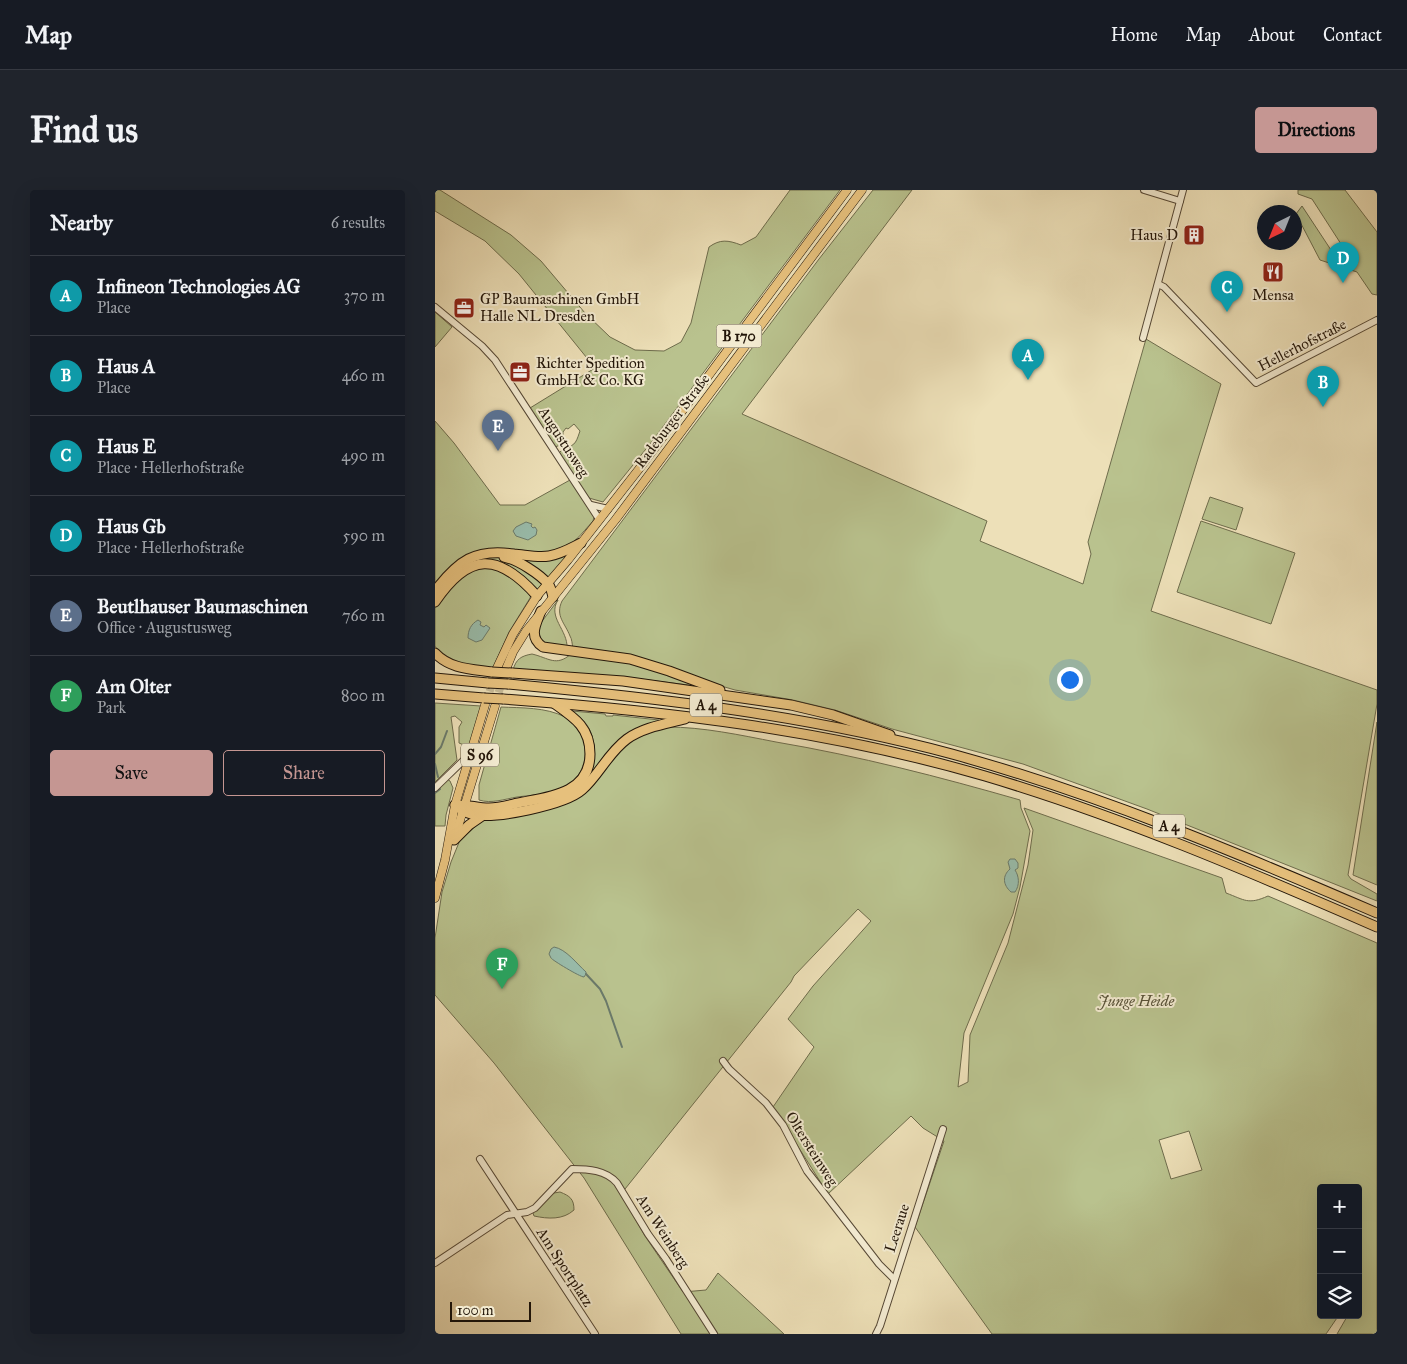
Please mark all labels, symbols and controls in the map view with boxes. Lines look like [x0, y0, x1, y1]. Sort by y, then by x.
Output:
text: Map [25, 20, 72, 50]
text: Home [1111, 24, 1158, 46]
text: Map [1186, 24, 1221, 46]
text: About [1249, 24, 1295, 46]
text: Contact [1323, 24, 1382, 46]
button: Directions [1255, 107, 1377, 153]
text: Find us [30, 109, 138, 152]
north arrow [1257, 205, 1302, 250]
text: Nearby [50, 210, 113, 236]
text: 6 results [331, 213, 385, 232]
building icon: Haus D [1182, 223, 1206, 247]
place label: Haus D [1130, 226, 1178, 244]
pin: D [1327, 242, 1359, 283]
restaurant icon: Mensa [1261, 260, 1285, 284]
pin: C [1211, 271, 1243, 312]
text: Infineon Technologies AG [97, 275, 301, 298]
text: A [61, 286, 71, 305]
text: 370 m [344, 286, 385, 305]
place label: Mensa [1252, 286, 1294, 304]
place label: GP Baumaschinen GmbH Halle NL Dresden [480, 290, 639, 325]
office icon: GP Baumaschinen GmbH Halle NL Dresden [452, 296, 476, 320]
text: Place [97, 298, 131, 317]
street label: Hellerhofstraße [1255, 315, 1349, 375]
road number: B 170 [717, 324, 761, 348]
pin: A [1012, 339, 1044, 380]
place label: Richter Spedition GmbH & Co. KG [536, 354, 645, 389]
text: Haus A [97, 355, 155, 378]
office icon: Richter Spedition GmbH & Co. KG [508, 360, 532, 384]
text: B [61, 366, 71, 385]
text: 460 m [342, 366, 385, 385]
pin: B [1307, 366, 1339, 407]
street label: Radeburger Straße [631, 370, 713, 472]
text: Place [97, 378, 131, 397]
street label: Augustusweg [534, 403, 594, 481]
pin: E [482, 410, 514, 451]
text: Haus E [97, 435, 156, 458]
text: C [61, 446, 71, 465]
text: 490 m [341, 446, 385, 465]
text: Place · Hellerhofstraße [97, 458, 244, 477]
text: Haus Gb [97, 515, 166, 538]
text: D [60, 526, 72, 545]
text: 590 m [343, 526, 385, 545]
text: Place · Hellerhofstraße [97, 538, 244, 557]
text: Beutlhauser Baumaschinen [97, 595, 308, 618]
text: E [60, 606, 72, 625]
text: 760 m [342, 606, 385, 625]
text: Office · Augustusweg [97, 618, 231, 637]
your location [1057, 667, 1083, 693]
text: Am Olter [97, 675, 171, 698]
text: F [61, 686, 71, 705]
text: 800 m [341, 686, 385, 705]
road number: A 4 [690, 694, 722, 716]
text: Park [97, 698, 126, 717]
road number: S 96 [461, 744, 499, 766]
button: Save [50, 750, 213, 796]
button: Share [223, 750, 385, 796]
road number: A 4 [1153, 814, 1185, 838]
pin: F [486, 948, 518, 989]
park label: Junge Heide [1097, 992, 1175, 1010]
street label: Oltersteinweg [782, 1108, 843, 1191]
map controls [1317, 1184, 1362, 1319]
button: + [1317, 1184, 1362, 1229]
street label: Am Weinberg [632, 1190, 694, 1272]
street label: Leeraue [881, 1202, 913, 1254]
street label: Am Sportplatz [532, 1223, 597, 1310]
button: − [1317, 1229, 1362, 1274]
button: layers [1317, 1274, 1362, 1319]
scale bar [450, 1299, 531, 1322]
text: 100 m [457, 1302, 494, 1319]

